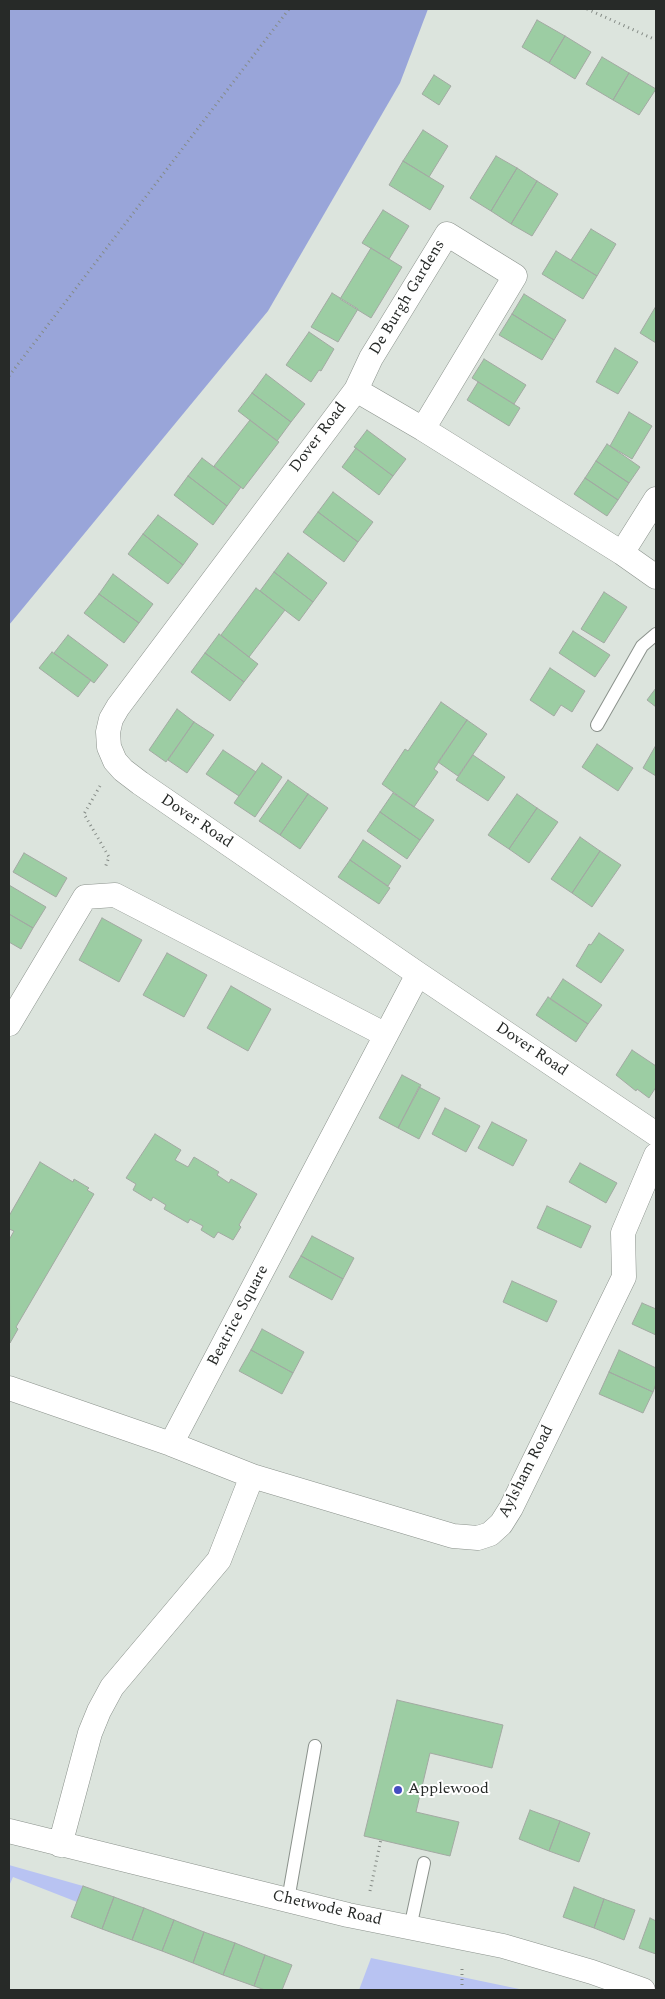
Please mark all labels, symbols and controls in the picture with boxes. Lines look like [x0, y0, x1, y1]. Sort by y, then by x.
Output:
street label: De Burgh Gardens [366, 237, 450, 359]
street label: Dover Road [286, 399, 352, 477]
street label: Dover Road [156, 791, 236, 853]
street label: Dover Road [491, 1019, 571, 1081]
street label: Beatrice Square [204, 1262, 274, 1370]
street label: Aylsham Road [495, 1422, 559, 1522]
place label: Applewood [408, 1780, 489, 1800]
marker: Applewood [392, 1784, 404, 1796]
street label: Chetwode Road [270, 1887, 384, 1931]

